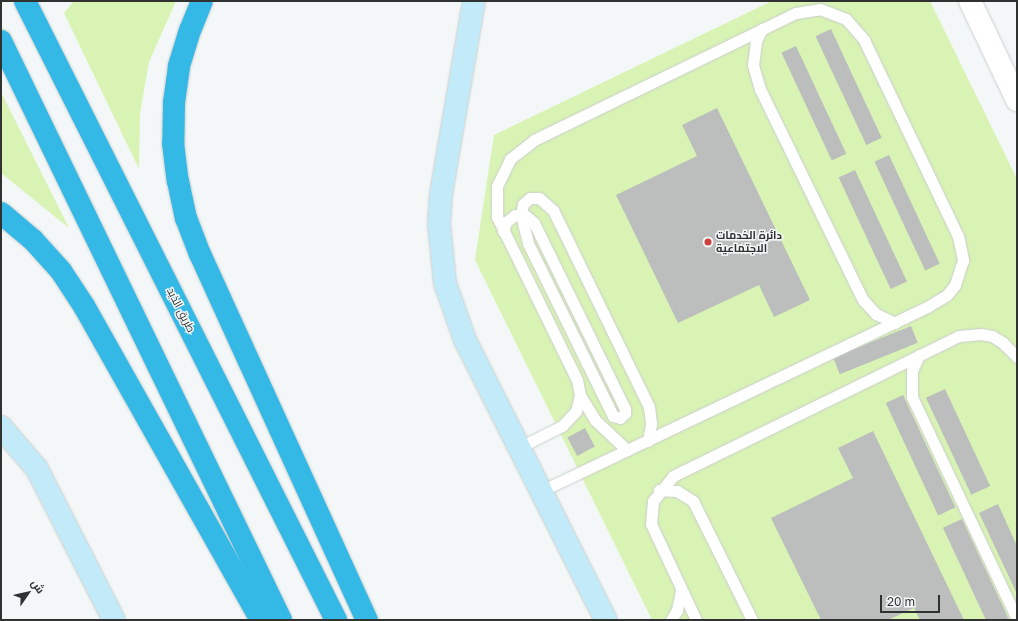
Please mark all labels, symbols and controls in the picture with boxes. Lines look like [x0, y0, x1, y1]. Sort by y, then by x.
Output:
place label: دائرة الخدمات الاجتماعية [716, 229, 782, 255]
marker: دائرة الخدمات الاجتماعية [703, 237, 713, 247]
street label: طريق الذيد [164, 285, 198, 335]
north arrow [8, 573, 48, 613]
text: ش [29, 577, 48, 595]
scale bar [882, 587, 942, 613]
text: 20 m [887, 594, 915, 609]

